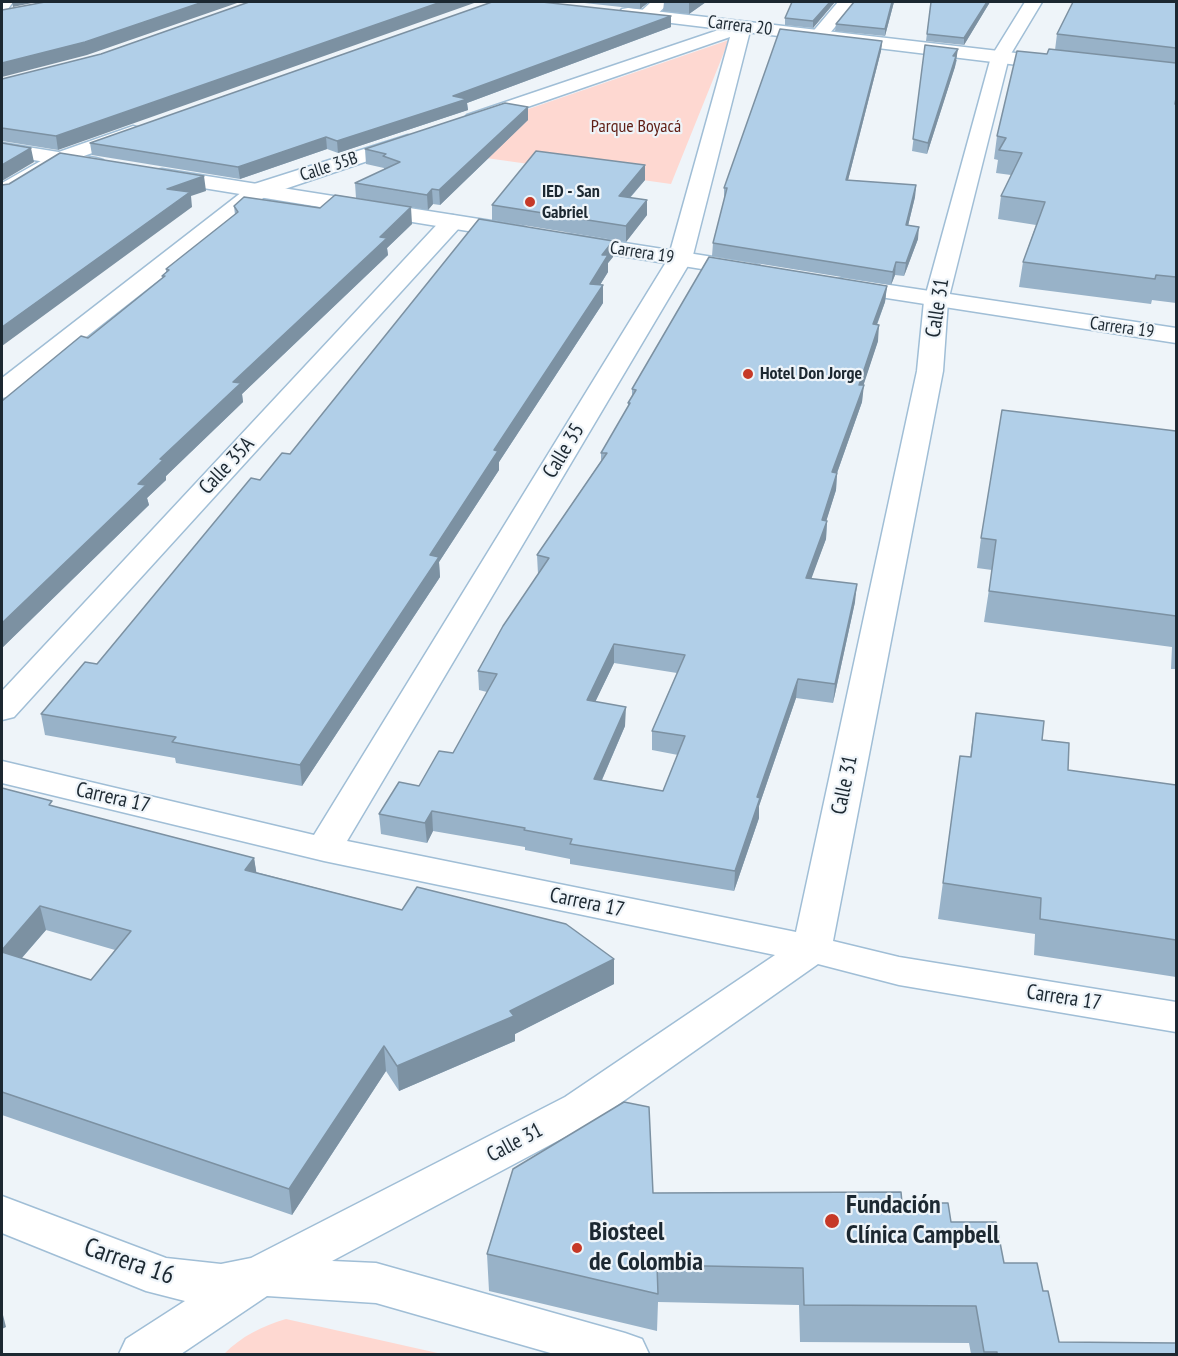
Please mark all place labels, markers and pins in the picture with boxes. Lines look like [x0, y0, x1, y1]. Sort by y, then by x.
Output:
place label: IED - San Gabriel [542, 181, 600, 224]
marker: IED - San Gabriel [523, 195, 537, 209]
place label: Hotel Don Jorge [760, 363, 862, 385]
marker: Hotel Don Jorge [741, 367, 755, 381]
place label: Fundación Clínica Campbell [846, 1190, 999, 1252]
marker: Fundación Clínica Campbell [823, 1212, 841, 1230]
place label: Biosteel de Colombia [589, 1217, 703, 1278]
marker: Biosteel de Colombia [570, 1241, 584, 1255]

